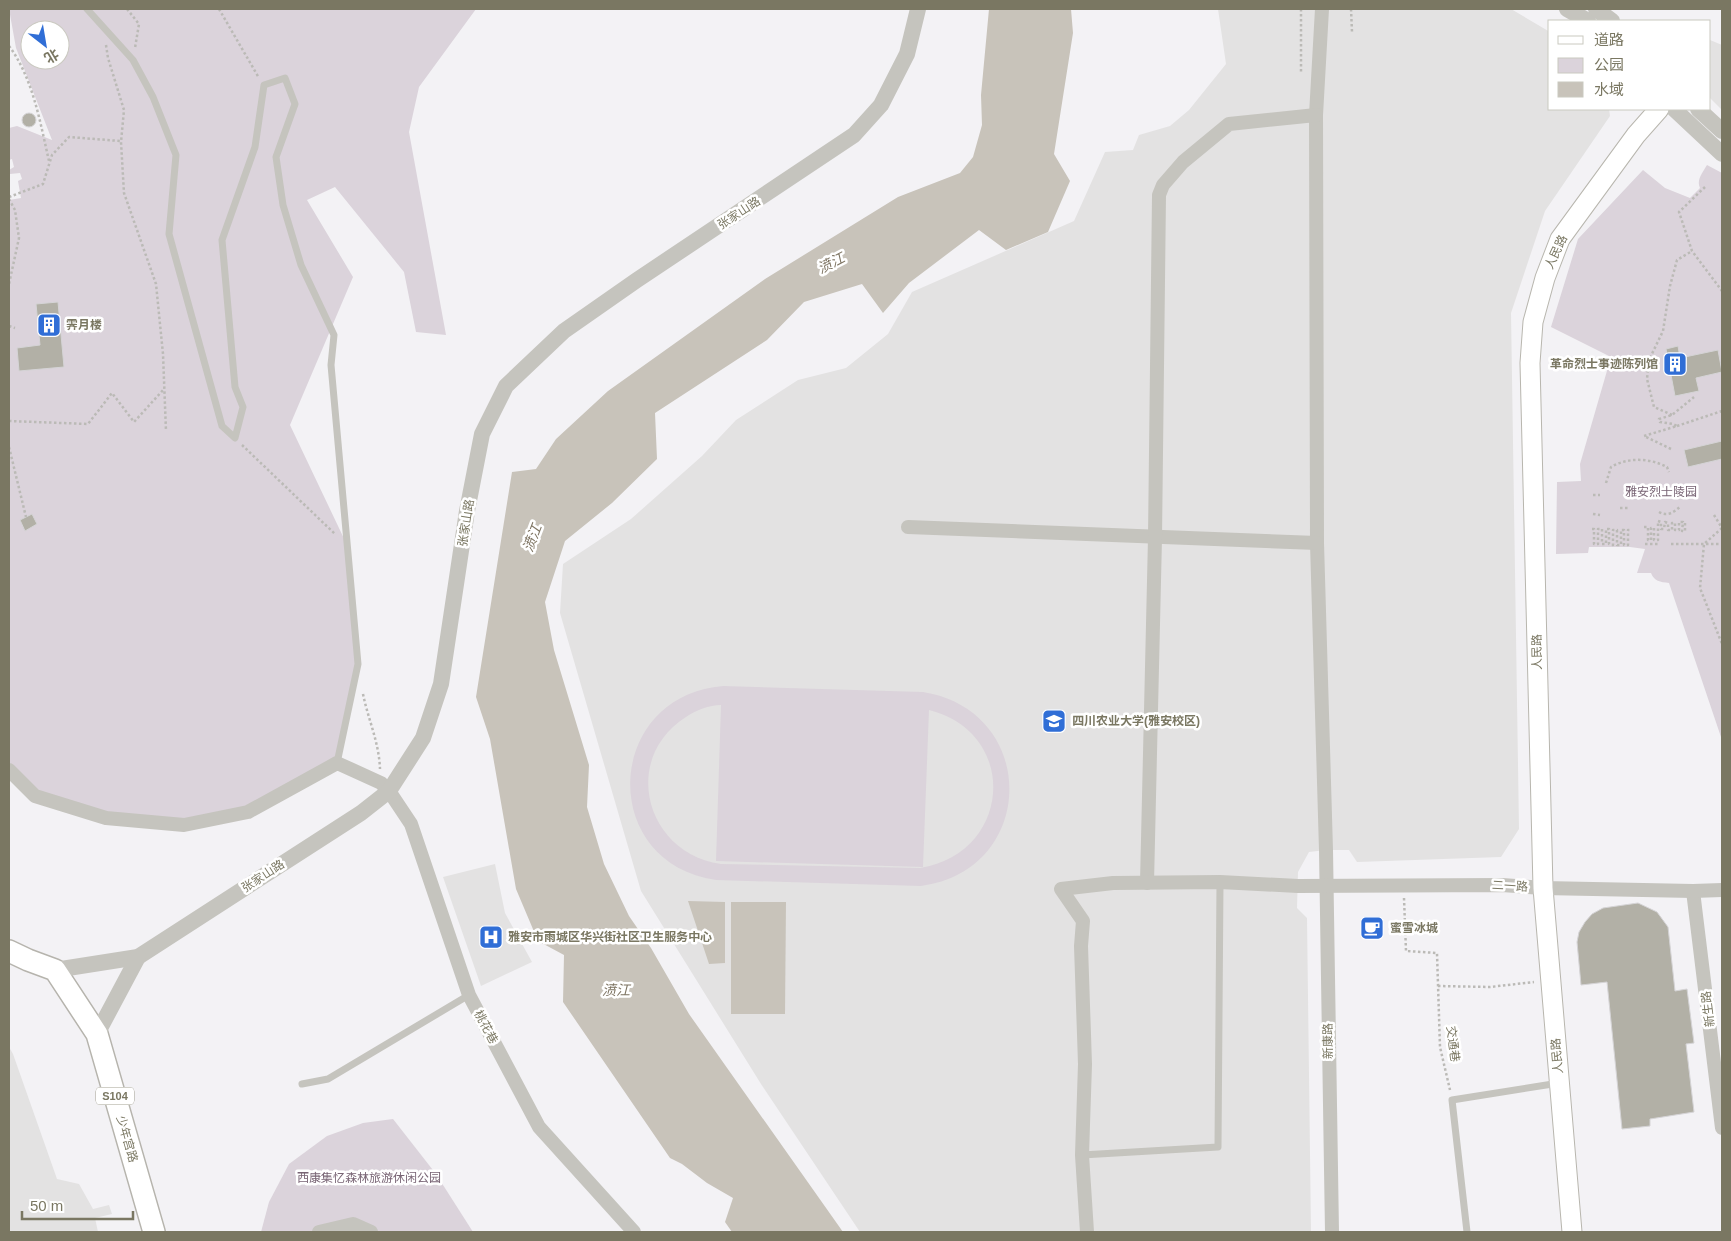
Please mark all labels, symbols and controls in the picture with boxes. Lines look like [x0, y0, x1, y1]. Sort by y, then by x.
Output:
north arrow [20, 20, 70, 70]
legend [1548, 20, 1711, 110]
text: 道路 [1594, 31, 1624, 48]
text: 北 [42, 46, 62, 67]
text: 公园 [1594, 56, 1624, 73]
text: 水域 [1594, 81, 1624, 98]
street label: 张家山路 [715, 194, 763, 232]
street label: 人民路 [1542, 233, 1570, 271]
water label: 𣸣江 [815, 249, 849, 276]
building icon: 霁月楼 [36, 312, 62, 338]
place label: 霁月楼 [66, 318, 102, 332]
building icon: 革命烈士事迹陈列馆 [1662, 351, 1688, 377]
place label: 革命烈士事迹陈列馆 [1550, 357, 1658, 371]
park label: 雅安烈士陵园 [1625, 485, 1697, 499]
street label: 张家山路 [455, 498, 477, 548]
water label: 𣸣江 [520, 520, 545, 554]
street label: 人民路 [1530, 634, 1544, 670]
school or university icon: 四川农业大学(雅安校区) [1041, 708, 1067, 734]
place label: 四川农业大学(雅安校区) [1072, 714, 1200, 728]
street label: 张家山路 [239, 857, 287, 895]
street label: 二一路 [1492, 878, 1528, 894]
cafe icon: 蜜雪冰城 [1359, 915, 1385, 941]
place label: 蜜雪冰城 [1390, 921, 1438, 935]
hospital icon: 雅安市雨城区华兴街社区卫生服务中心 [478, 924, 504, 950]
place label: 雅安市雨城区华兴街社区卫生服务中心 [508, 930, 712, 944]
water label: 𣸣江 [602, 982, 632, 998]
street label: 新生路 [1699, 990, 1717, 1028]
street label: 桃花巷 [471, 1008, 501, 1046]
street label: 新康路 [1321, 1023, 1335, 1059]
street label: 交通巷 [1444, 1025, 1462, 1063]
street label: 人民路 [1548, 1037, 1566, 1075]
road number: S104 [96, 1088, 134, 1104]
street label: 少年宫路 [114, 1114, 140, 1164]
park label: 西康集忆森林旅游休闲公园 [297, 1171, 441, 1185]
scale bar [22, 1188, 134, 1220]
text: 50 m [30, 1197, 63, 1214]

